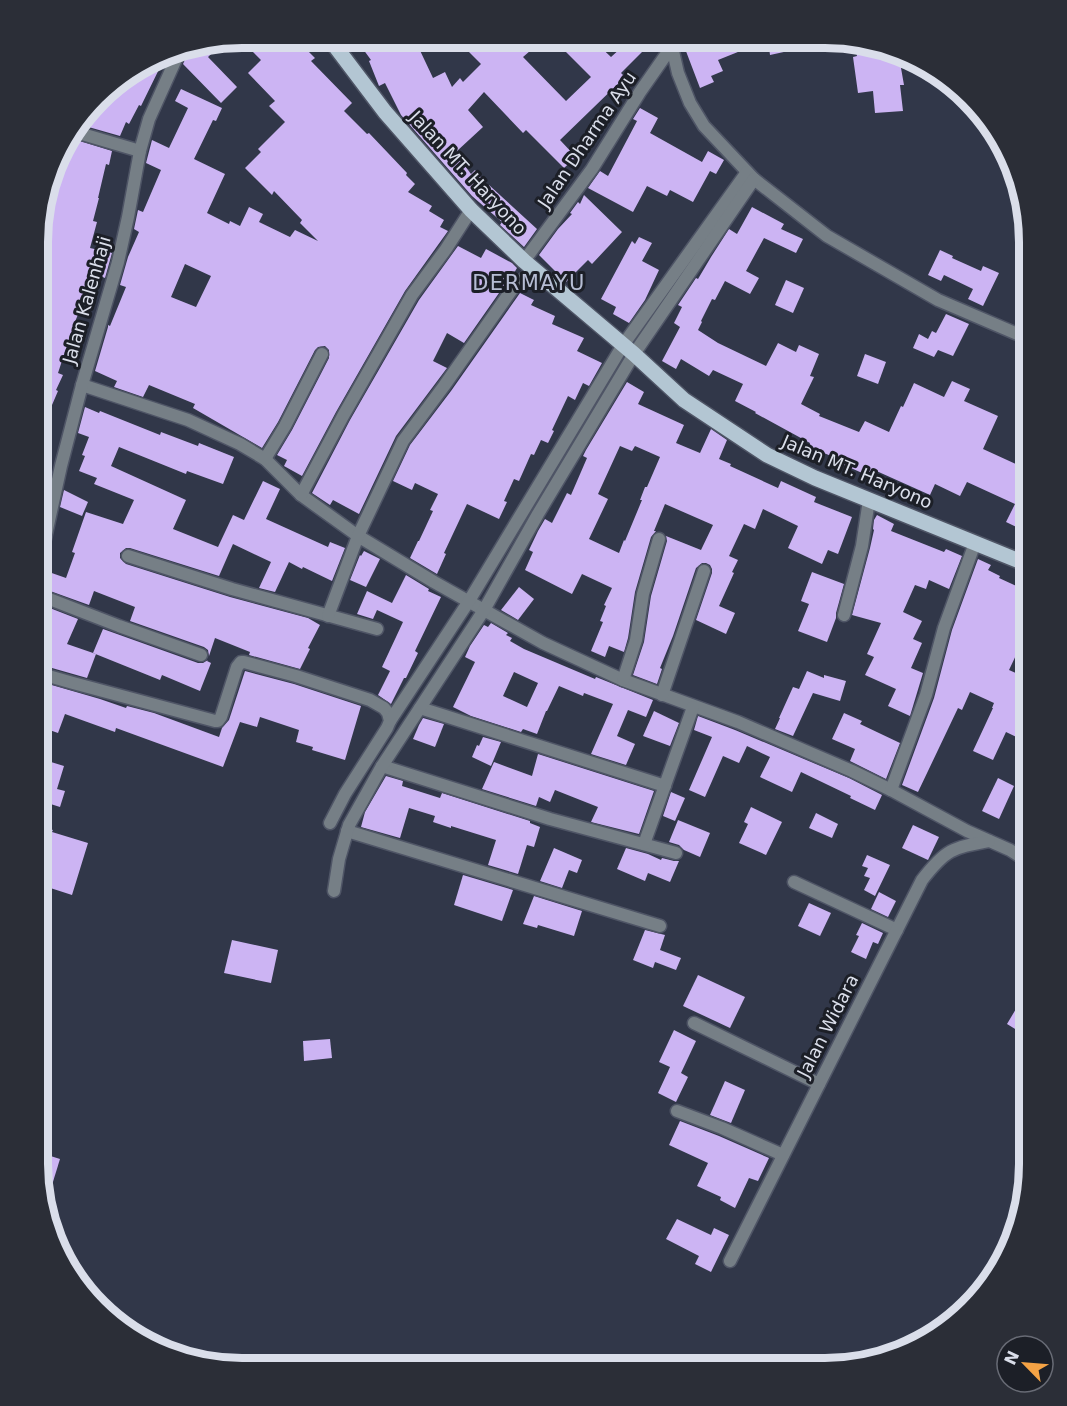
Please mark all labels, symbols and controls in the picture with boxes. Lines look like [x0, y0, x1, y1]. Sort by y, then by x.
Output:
street label: Jalan Dharma Ayu [532, 67, 640, 213]
street label: Jalan MT. Haryono [405, 106, 531, 239]
street label: Jalan Kalenhaji [58, 234, 115, 367]
district label: DERMAYU [472, 271, 586, 295]
street label: Jalan MT. Haryono [778, 430, 936, 513]
street label: Jalan Widara [792, 971, 863, 1082]
north arrow [995, 1334, 1055, 1394]
text: N [1000, 1348, 1023, 1368]

